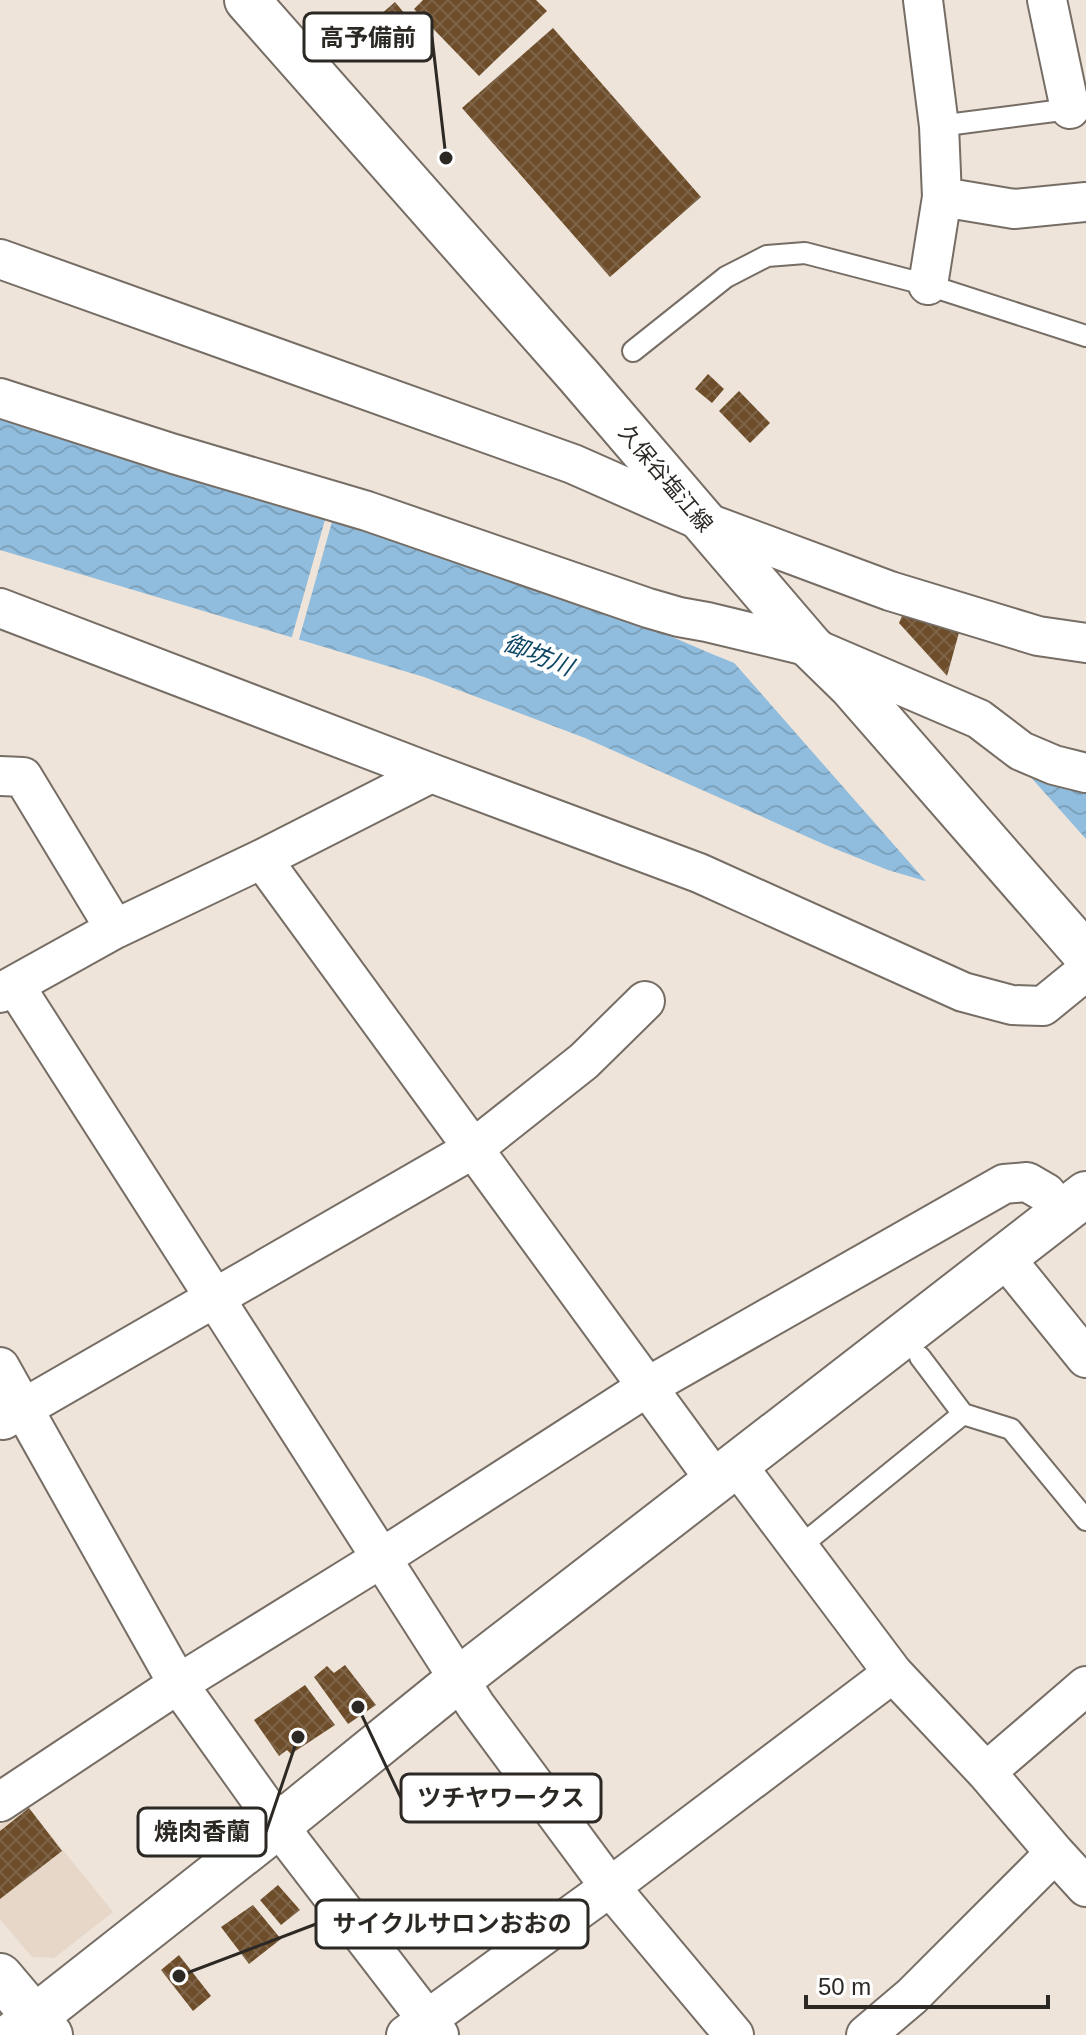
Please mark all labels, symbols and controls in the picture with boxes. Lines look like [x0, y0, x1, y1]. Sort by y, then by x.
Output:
callout: 高予備前 [304, 13, 432, 61]
text: 高予備前 [320, 24, 416, 51]
street label: 久保谷塩江線 [614, 420, 718, 537]
water label: 御坊川 [500, 629, 579, 682]
callout: ツチヤワークス [401, 1774, 601, 1822]
text: ツチヤワークス [417, 1784, 585, 1811]
callout: 焼肉香蘭 [138, 1808, 266, 1856]
text: 焼肉香蘭 [154, 1818, 250, 1845]
callout: サイクルサロンおおの [316, 1900, 588, 1948]
text: サイクルサロンおおの [333, 1910, 571, 1937]
scale bar [806, 1959, 1048, 2009]
text: 50 m [818, 1973, 871, 2000]

